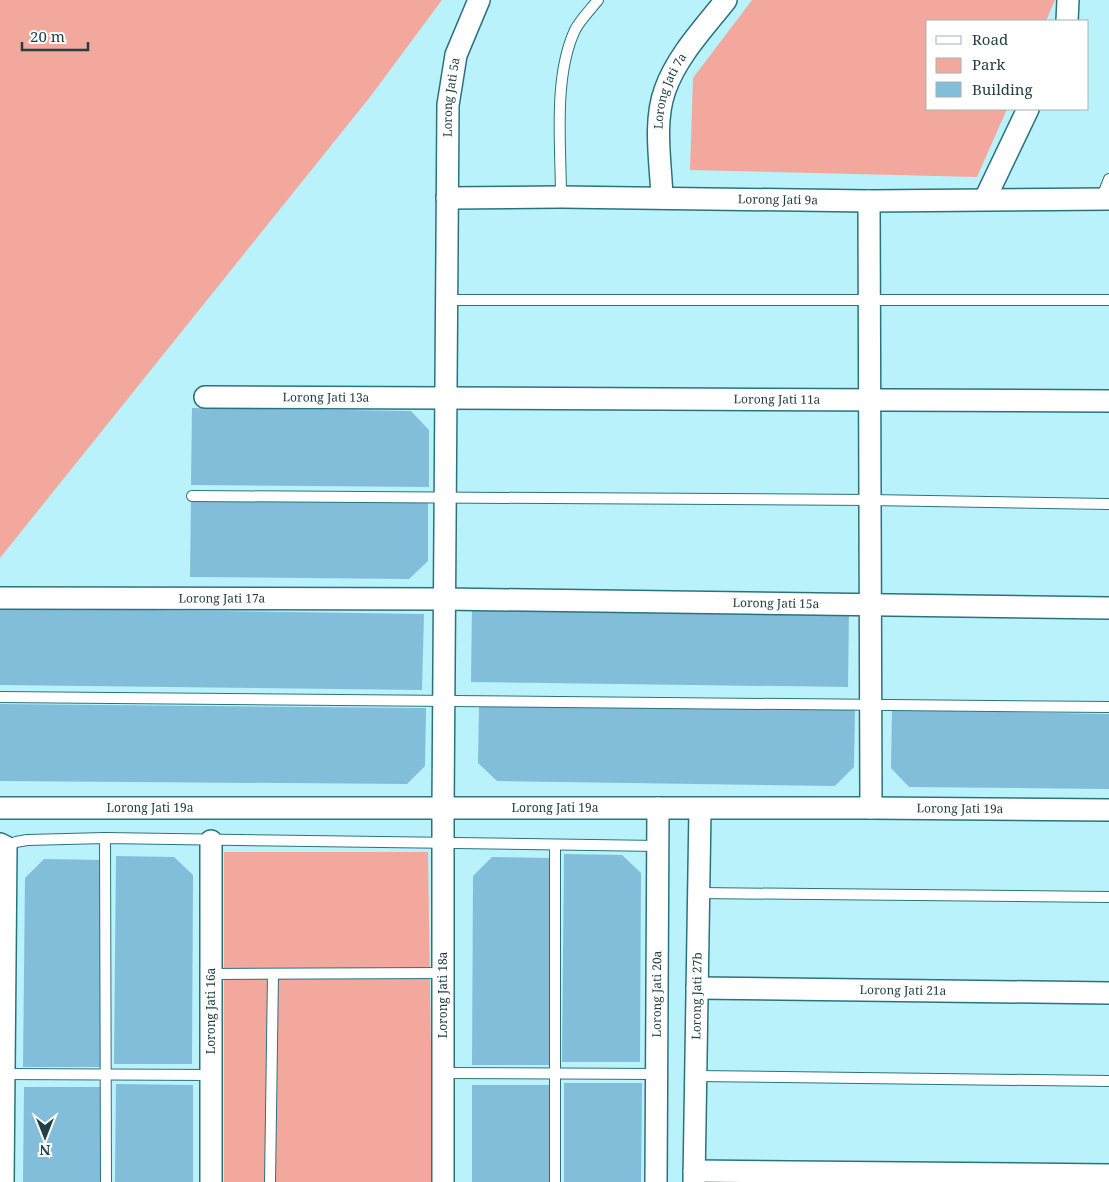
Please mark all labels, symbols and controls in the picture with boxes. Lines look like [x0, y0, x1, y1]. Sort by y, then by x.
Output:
scale bar [22, 20, 89, 52]
legend [926, 20, 1089, 110]
text: 20 m [30, 26, 65, 46]
text: Road [972, 29, 1008, 49]
street label: Lorong Jati 7a [649, 49, 690, 129]
text: Park [972, 54, 1006, 74]
street label: Lorong Jati 5a [439, 56, 464, 137]
text: Building [972, 79, 1033, 99]
street label: Lorong Jati 9a [738, 190, 818, 208]
street label: Lorong Jati 13a [283, 388, 370, 406]
street label: Lorong Jati 11a [734, 390, 821, 408]
street label: Lorong Jati 17a [179, 589, 266, 607]
street label: Lorong Jati 15a [732, 594, 820, 612]
street label: Lorong Jati 19a [107, 799, 194, 816]
street label: Lorong Jati 19a [512, 799, 599, 816]
street label: Lorong Jati 19a [917, 799, 1004, 817]
street label: Lorong Jati 20a [648, 950, 665, 1037]
street label: Lorong Jati 18a [434, 951, 451, 1038]
street label: Lorong Jati 27b [687, 952, 706, 1040]
street label: Lorong Jati 16a [202, 967, 219, 1054]
street label: Lorong Jati 21a [859, 981, 947, 999]
north arrow [20, 1112, 70, 1162]
text: N [39, 1141, 51, 1160]

